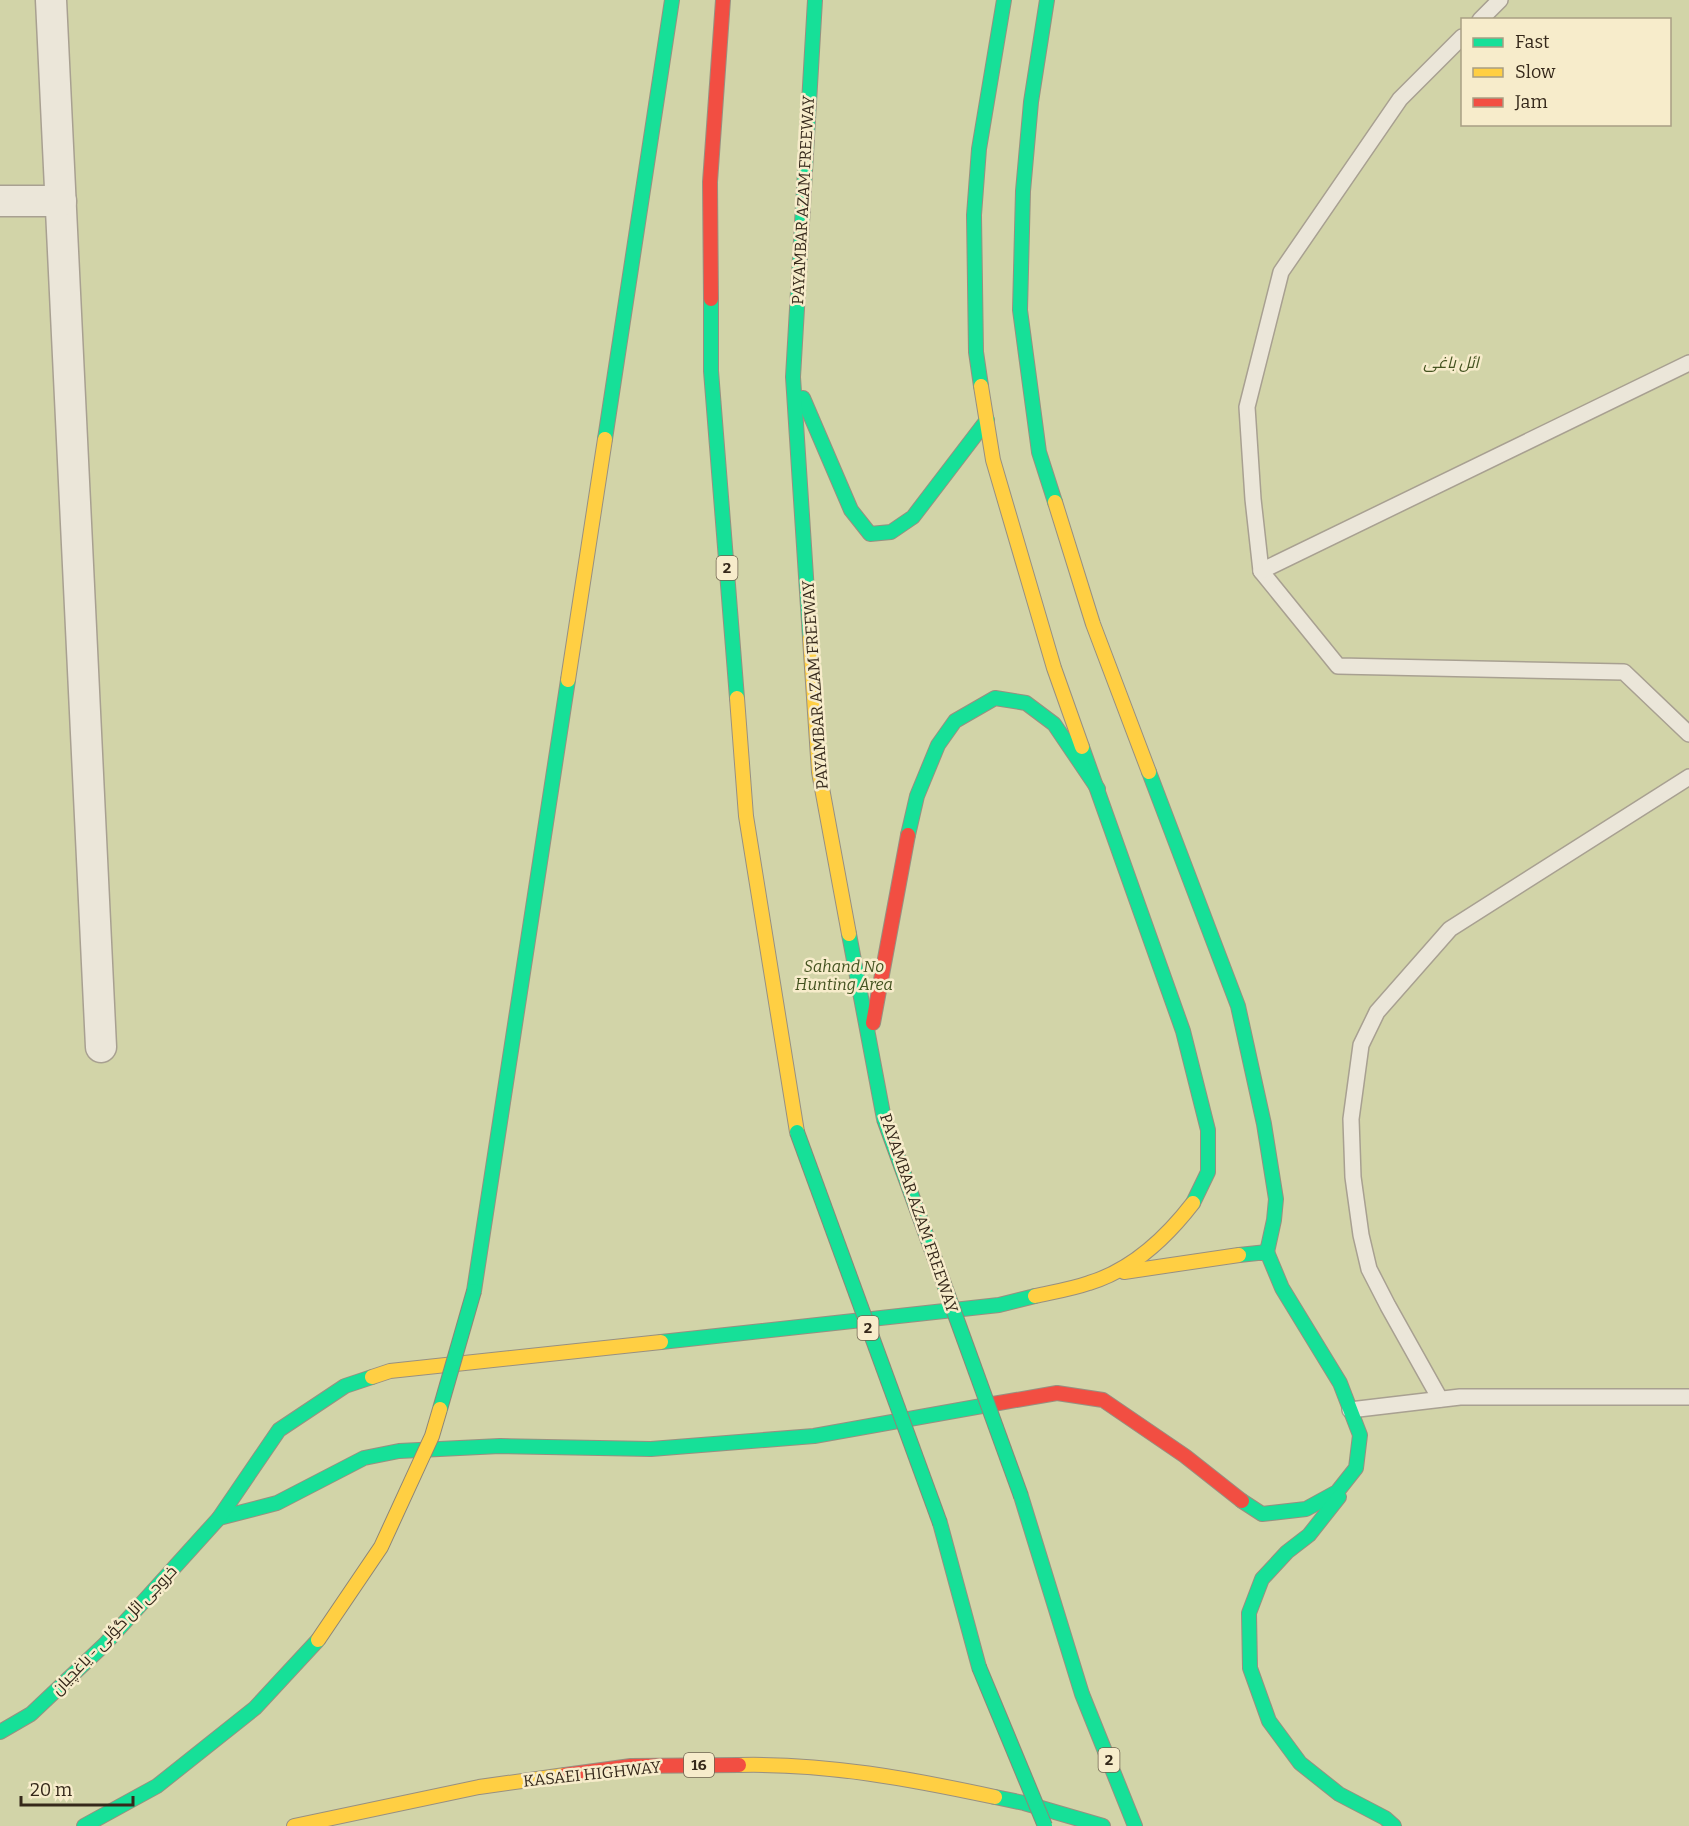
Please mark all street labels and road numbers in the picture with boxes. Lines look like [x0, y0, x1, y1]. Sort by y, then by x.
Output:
street label: PAYAMBAR AZAM FREEWAY [788, 94, 818, 305]
road number: 2 [716, 556, 738, 580]
street label: PAYAMBAR AZAM FREEWAY [798, 579, 832, 790]
street label: PAYAMBAR AZAM FREEWAY [876, 1111, 962, 1316]
road number: 2 [858, 1316, 878, 1340]
street label: خروجی ائل گؤلی - یاغچیان [47, 1561, 182, 1700]
road number: 2 [1098, 1748, 1120, 1772]
road number: 16 [684, 1753, 714, 1777]
street label: KASAEI HIGHWAY [522, 1757, 663, 1791]

